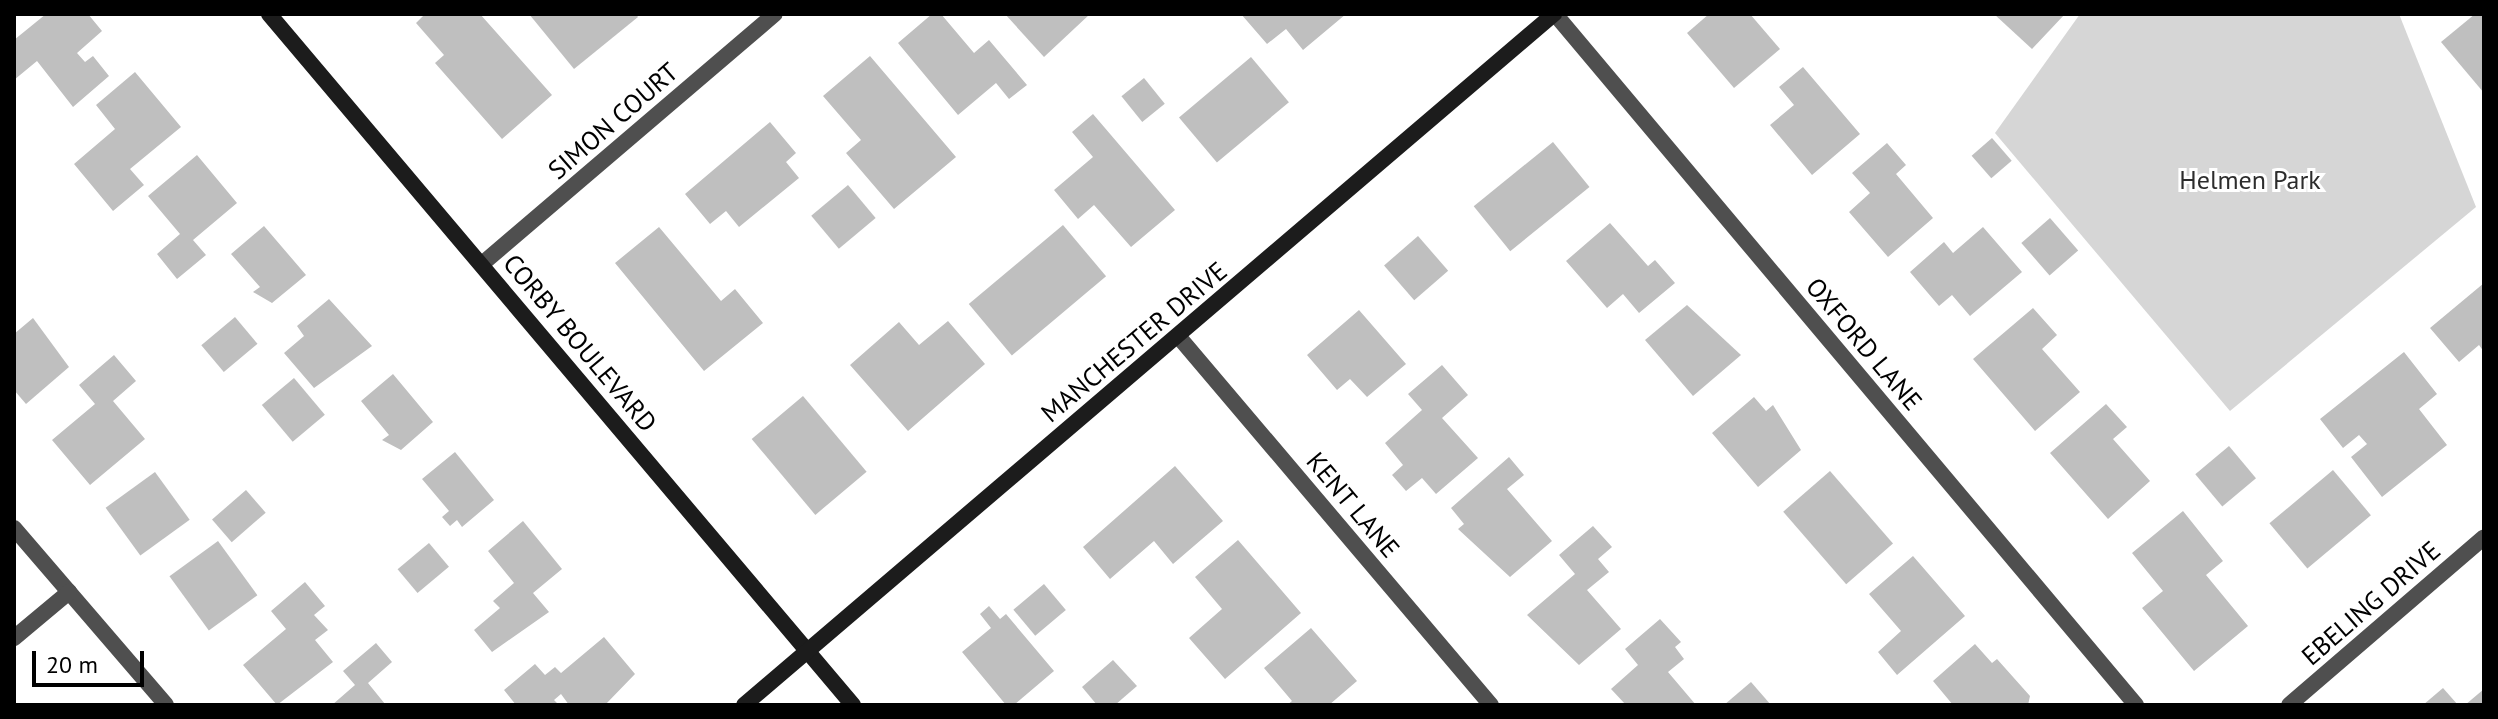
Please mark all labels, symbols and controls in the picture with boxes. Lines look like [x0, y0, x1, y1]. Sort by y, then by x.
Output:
street label: SIMON COURT [542, 56, 684, 186]
park label: Helmen Park [2179, 164, 2321, 196]
street label: CORBY BOULEVARD [496, 248, 664, 438]
street label: MANCHESTER DRIVE [1035, 255, 1233, 429]
street label: OXFORD LANE [1800, 271, 1928, 417]
street label: KENT LANE [1300, 446, 1406, 564]
street label: EBELING DRIVE [2295, 534, 2447, 672]
scale bar [36, 635, 148, 685]
text: 20 m [46, 649, 98, 680]

